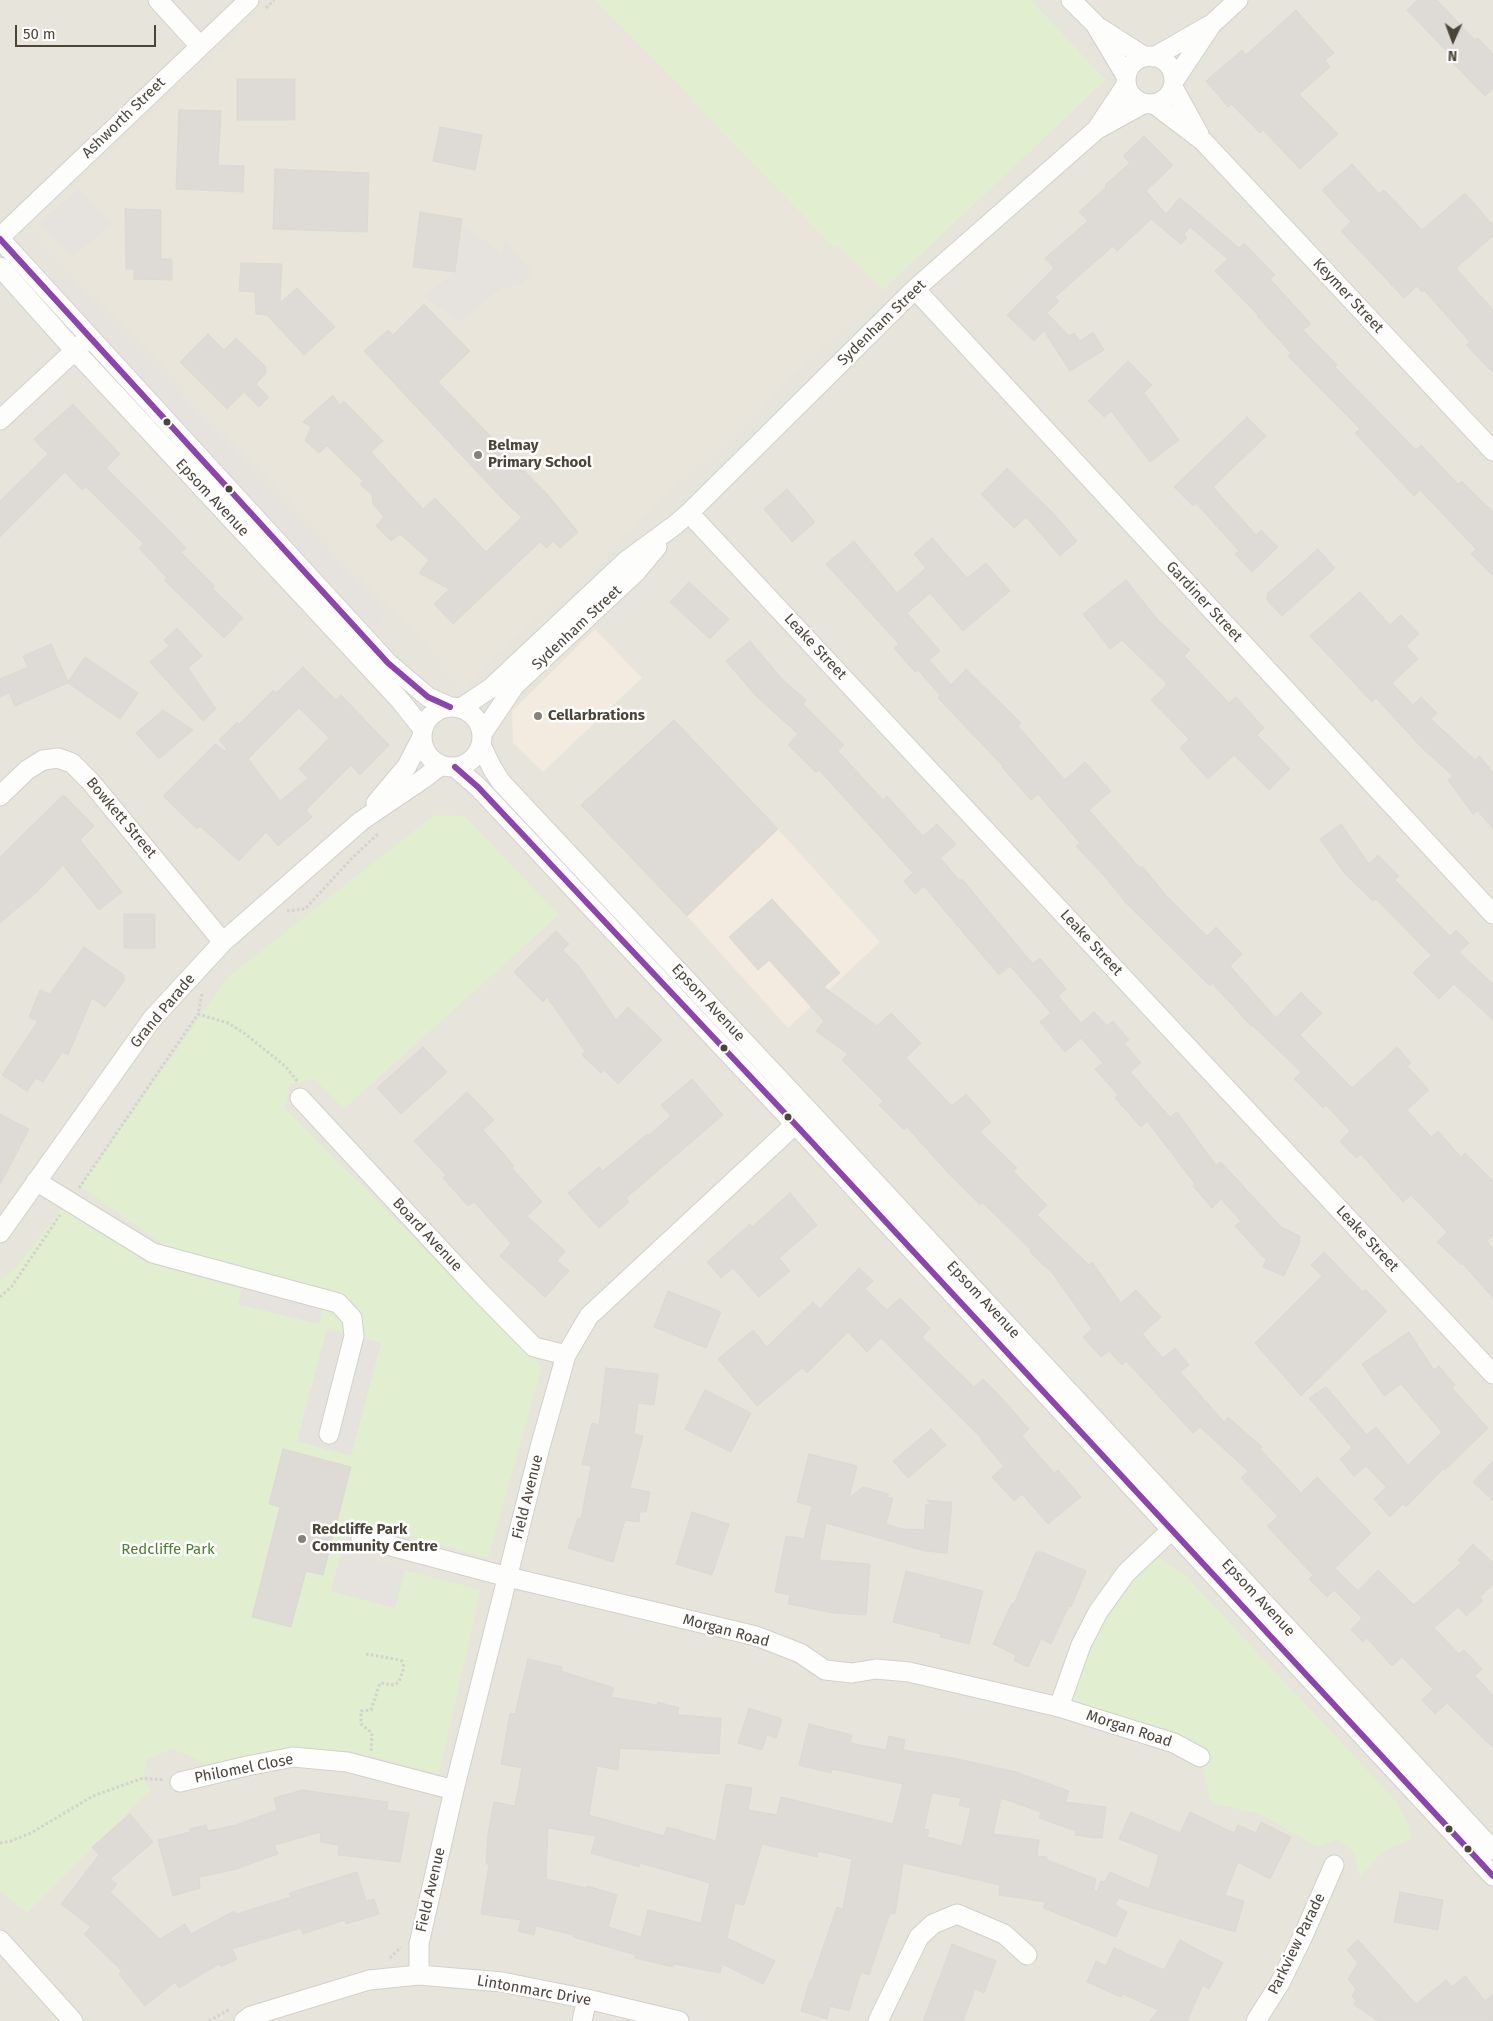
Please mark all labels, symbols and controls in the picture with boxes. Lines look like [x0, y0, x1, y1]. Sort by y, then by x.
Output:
scale bar [18, 15, 159, 47]
north arrow [1428, 15, 1478, 65]
text: 50 m [23, 25, 56, 43]
text: N [1448, 47, 1457, 64]
street label: Ashworth Street [79, 74, 169, 162]
street label: Keymer Street [1309, 255, 1387, 337]
street label: Sydenham Street [834, 276, 930, 370]
unlabelled marker [162, 417, 172, 427]
place label: Belmay Primary School [488, 437, 592, 472]
marker: Belmay Primary School [472, 449, 484, 461]
street label: Epsom Avenue [172, 456, 252, 540]
unlabelled marker [224, 484, 234, 494]
street label: Gardiner Street [1162, 558, 1246, 646]
street label: Sydenham Street [529, 582, 625, 674]
street label: Leake Street [780, 610, 850, 684]
place label: Cellarbrations [548, 707, 645, 725]
marker: Cellarbrations [532, 710, 544, 722]
street label: Bowkett Street [82, 774, 160, 862]
street label: Leake Street [1056, 906, 1126, 980]
street label: Epsom Avenue [668, 961, 748, 1045]
street label: Grand Parade [127, 970, 199, 1052]
unlabelled marker [719, 1043, 729, 1053]
unlabelled marker [783, 1112, 793, 1122]
street label: Board Avenue [388, 1195, 466, 1275]
street label: Leake Street [1332, 1202, 1402, 1276]
street label: Epsom Avenue [943, 1258, 1023, 1342]
street label: Field Avenue [509, 1453, 547, 1541]
place label: Redcliffe Park Community Centre [312, 1521, 438, 1556]
marker: Redcliffe Park Community Centre [296, 1533, 308, 1545]
park label: Redcliffe Park [121, 1541, 215, 1559]
street label: Epsom Avenue [1218, 1556, 1298, 1640]
street label: Morgan Road [681, 1611, 771, 1651]
street label: Morgan Road [1084, 1707, 1174, 1751]
street label: Philomel Close [193, 1751, 295, 1787]
unlabelled marker [1444, 1824, 1454, 1834]
unlabelled marker [1463, 1844, 1473, 1854]
street label: Field Avenue [413, 1846, 449, 1934]
street label: Parkview Parade [1265, 1890, 1329, 1998]
street label: Lintonmarc Drive [475, 1972, 593, 2010]

